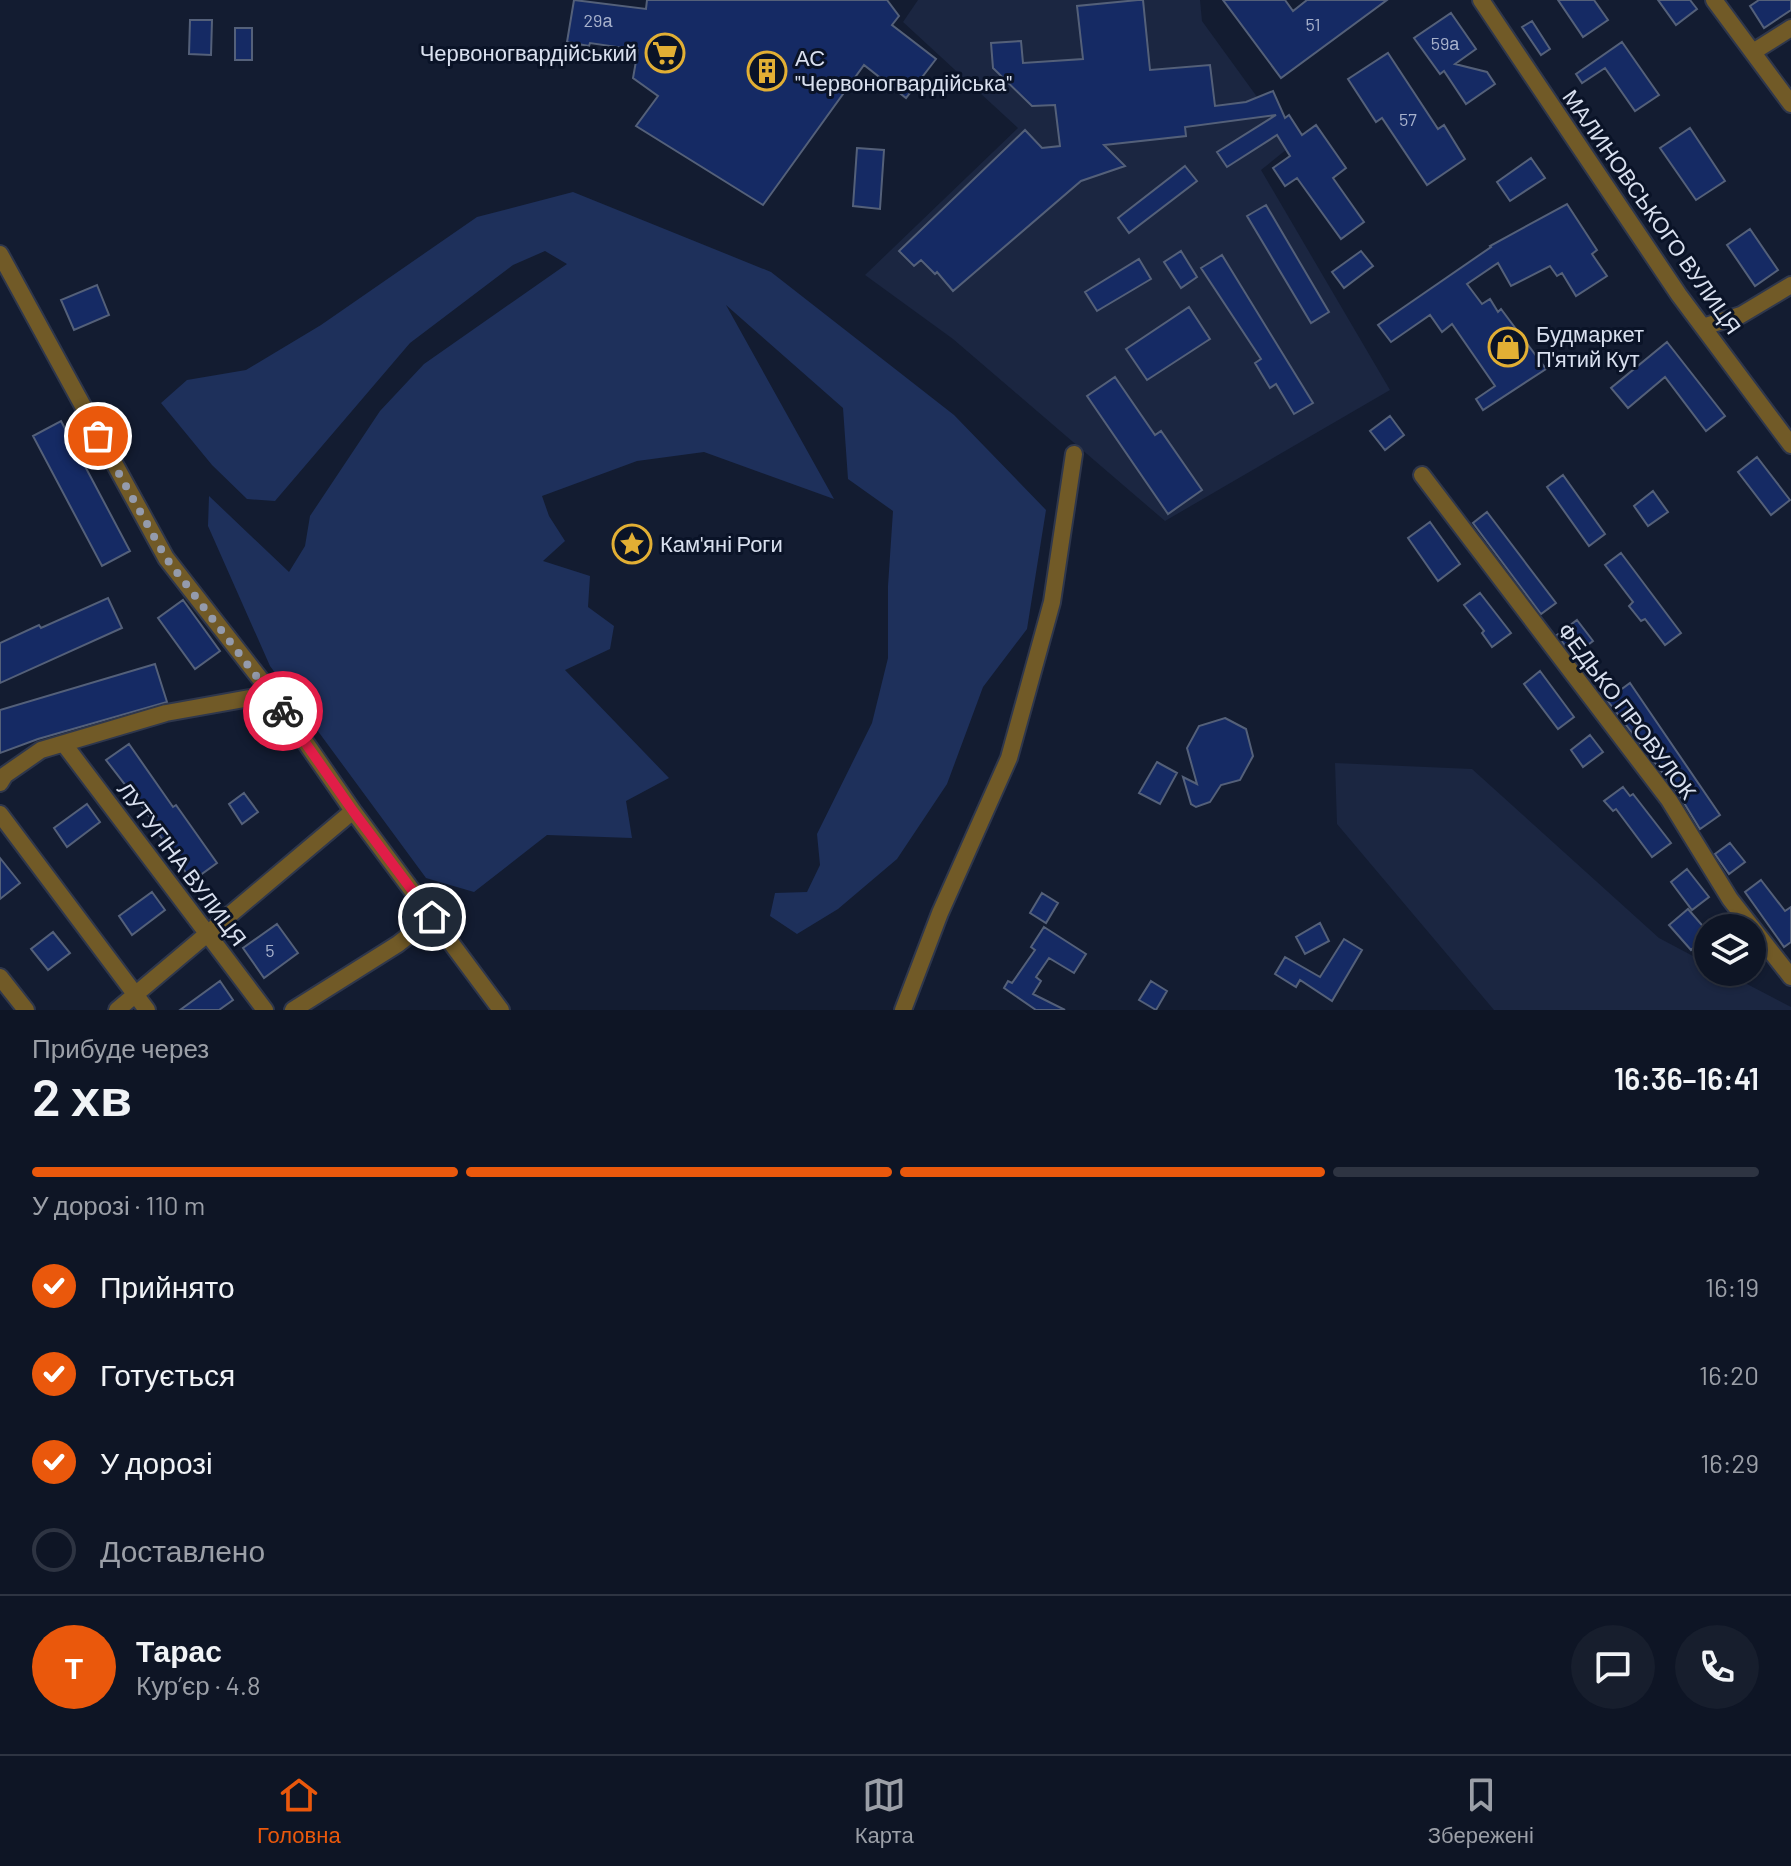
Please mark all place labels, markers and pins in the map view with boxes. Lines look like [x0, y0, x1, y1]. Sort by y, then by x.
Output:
supermarket icon: Червоногвардійський [644, 32, 686, 74]
place label: Червоногвардійський [420, 39, 637, 66]
place label: АС "Червоногвардійська" [795, 44, 1012, 96]
building icon: АС "Червоногвардійська" [746, 50, 788, 92]
place label: Будмаркет П'ятий Кут [1536, 320, 1644, 372]
shop icon: Будмаркет П'ятий Кут [1487, 326, 1529, 368]
pin [64, 402, 132, 470]
place icon: Кам'яні Роги [611, 523, 653, 565]
place label: Кам'яні Роги [660, 530, 783, 556]
pin [398, 883, 466, 951]

